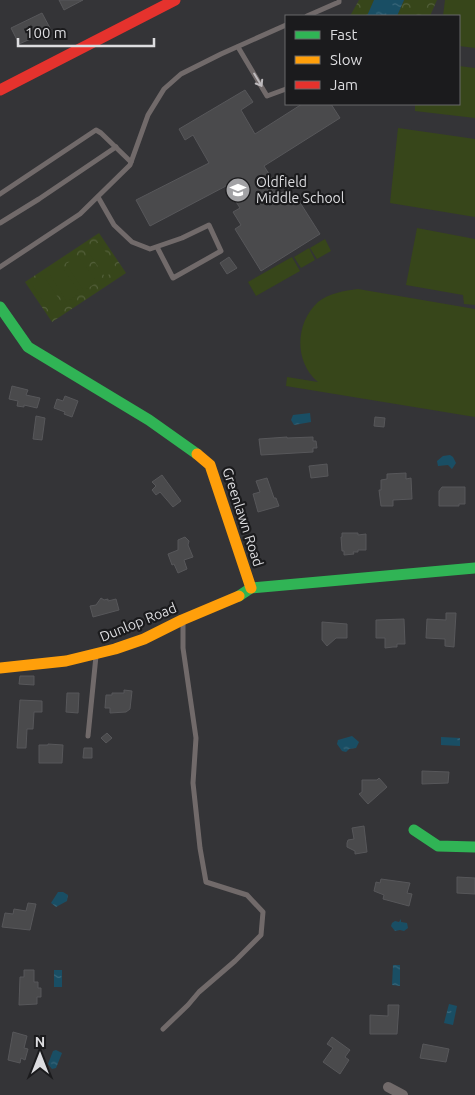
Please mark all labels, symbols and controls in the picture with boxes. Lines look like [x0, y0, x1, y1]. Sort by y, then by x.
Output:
scale bar [18, 15, 154, 47]
legend [285, 15, 460, 105]
text: 100 m [25, 24, 67, 41]
text: Fast [330, 26, 358, 43]
text: Slow [330, 51, 363, 68]
one-way arrow [253, 73, 263, 87]
text: Jam [330, 76, 358, 93]
place label: Oldfield Middle School [256, 174, 345, 206]
school or university icon: Oldfield Middle School [225, 177, 251, 203]
street label: Greenlawn Road [219, 465, 267, 569]
street label: Dunlop Road [97, 599, 179, 645]
north arrow [15, 1030, 65, 1080]
text: N [35, 1034, 45, 1050]

